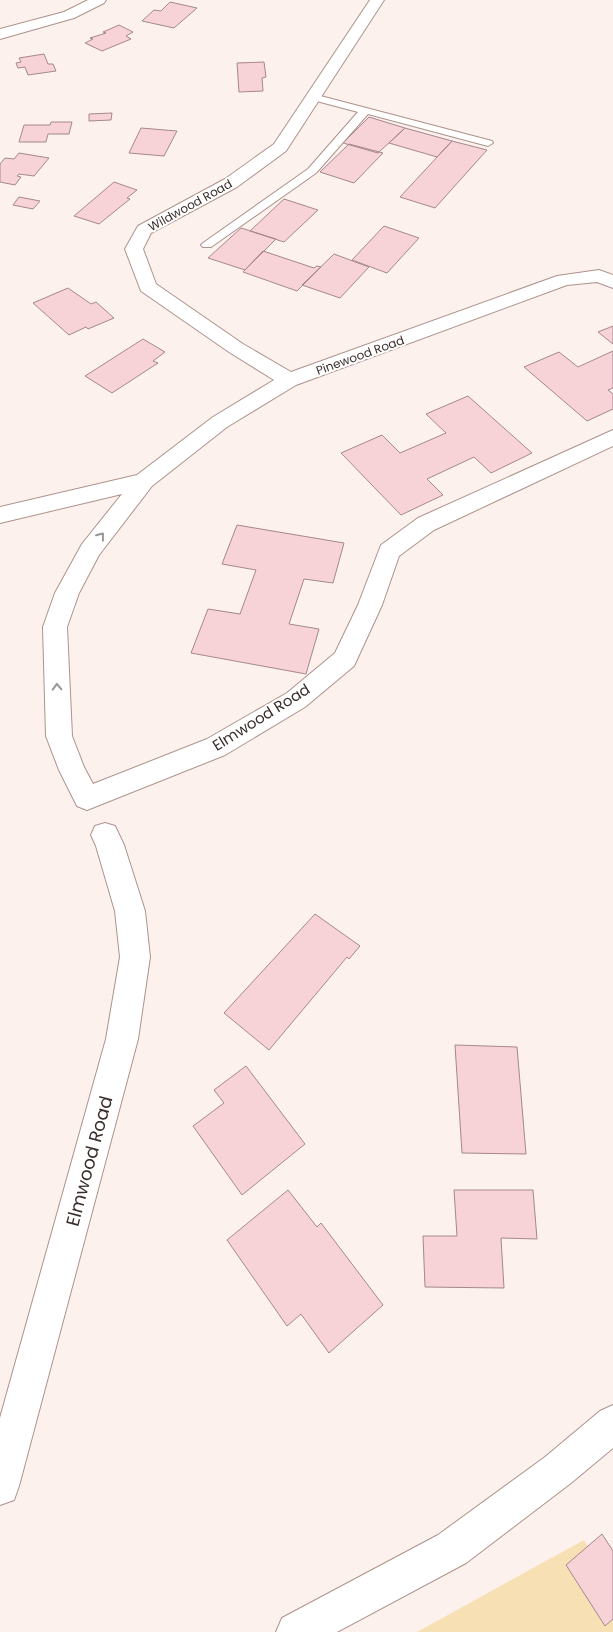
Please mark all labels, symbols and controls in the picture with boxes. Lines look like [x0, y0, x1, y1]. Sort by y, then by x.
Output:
street label: Wildwood Road [145, 175, 235, 235]
street label: Pinewood Road [314, 331, 406, 379]
one-way arrow [95, 533, 103, 542]
street label: Elmwood Road [208, 679, 314, 755]
one-way arrow [52, 683, 63, 691]
street label: Elmwood Road [60, 1093, 118, 1229]

